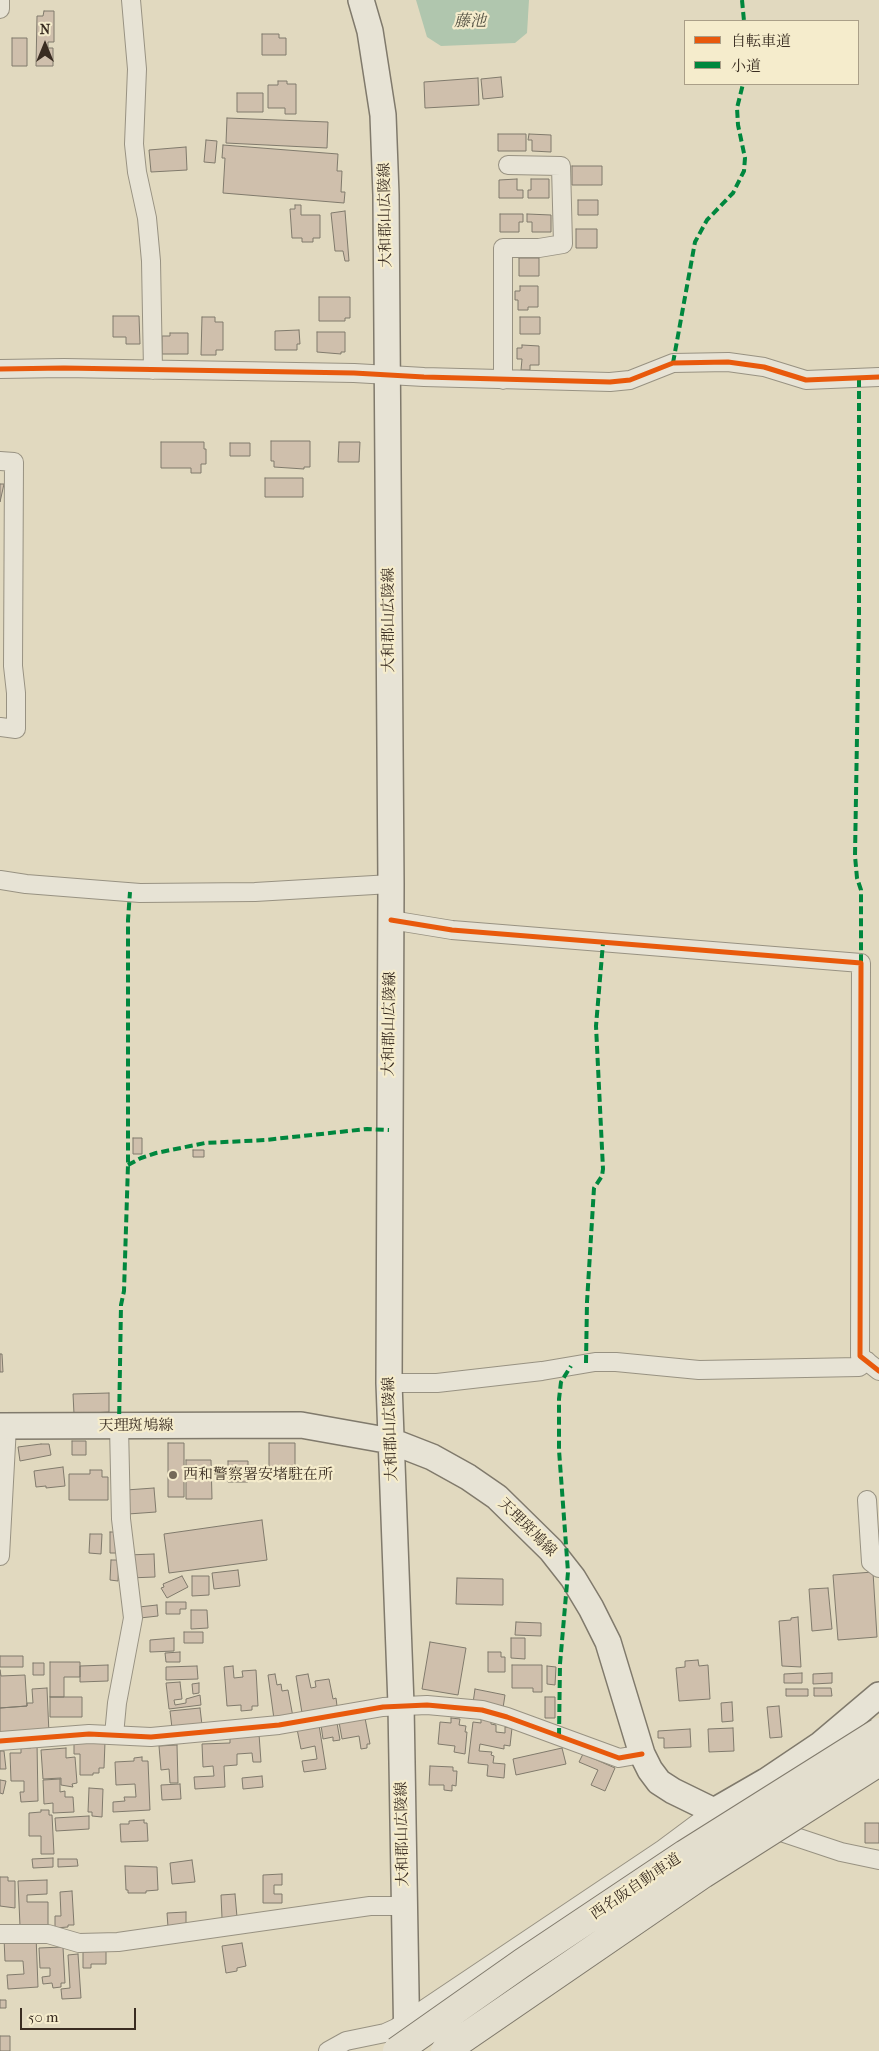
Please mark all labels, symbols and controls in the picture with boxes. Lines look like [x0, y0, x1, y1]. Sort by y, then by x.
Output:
water label: 藤池 [454, 12, 486, 32]
north arrow [20, 20, 70, 70]
legend [684, 20, 859, 85]
text: N [40, 21, 50, 38]
text: 自転車道 [731, 32, 791, 50]
text: 小道 [731, 57, 761, 75]
street label: 大和郡山広陵線 [376, 162, 396, 268]
street label: 大和郡山広陵線 [380, 568, 398, 672]
street label: 大和郡山広陵線 [380, 971, 400, 1077]
street label: 大和郡山広陵線 [380, 1376, 402, 1482]
street label: 天理斑鳩線 [99, 1417, 173, 1435]
place label: 西和警察署安堵駐在所 [183, 1466, 333, 1484]
marker: 西和警察署安堵駐在所 [167, 1469, 179, 1481]
street label: 天理斑鳩線 [494, 1495, 560, 1561]
street label: 大和郡山広陵線 [393, 1781, 413, 1887]
street label: 西名阪自動車道 [587, 1850, 685, 1924]
scale bar [22, 1998, 139, 2030]
text: 50 m [28, 2008, 58, 2026]

